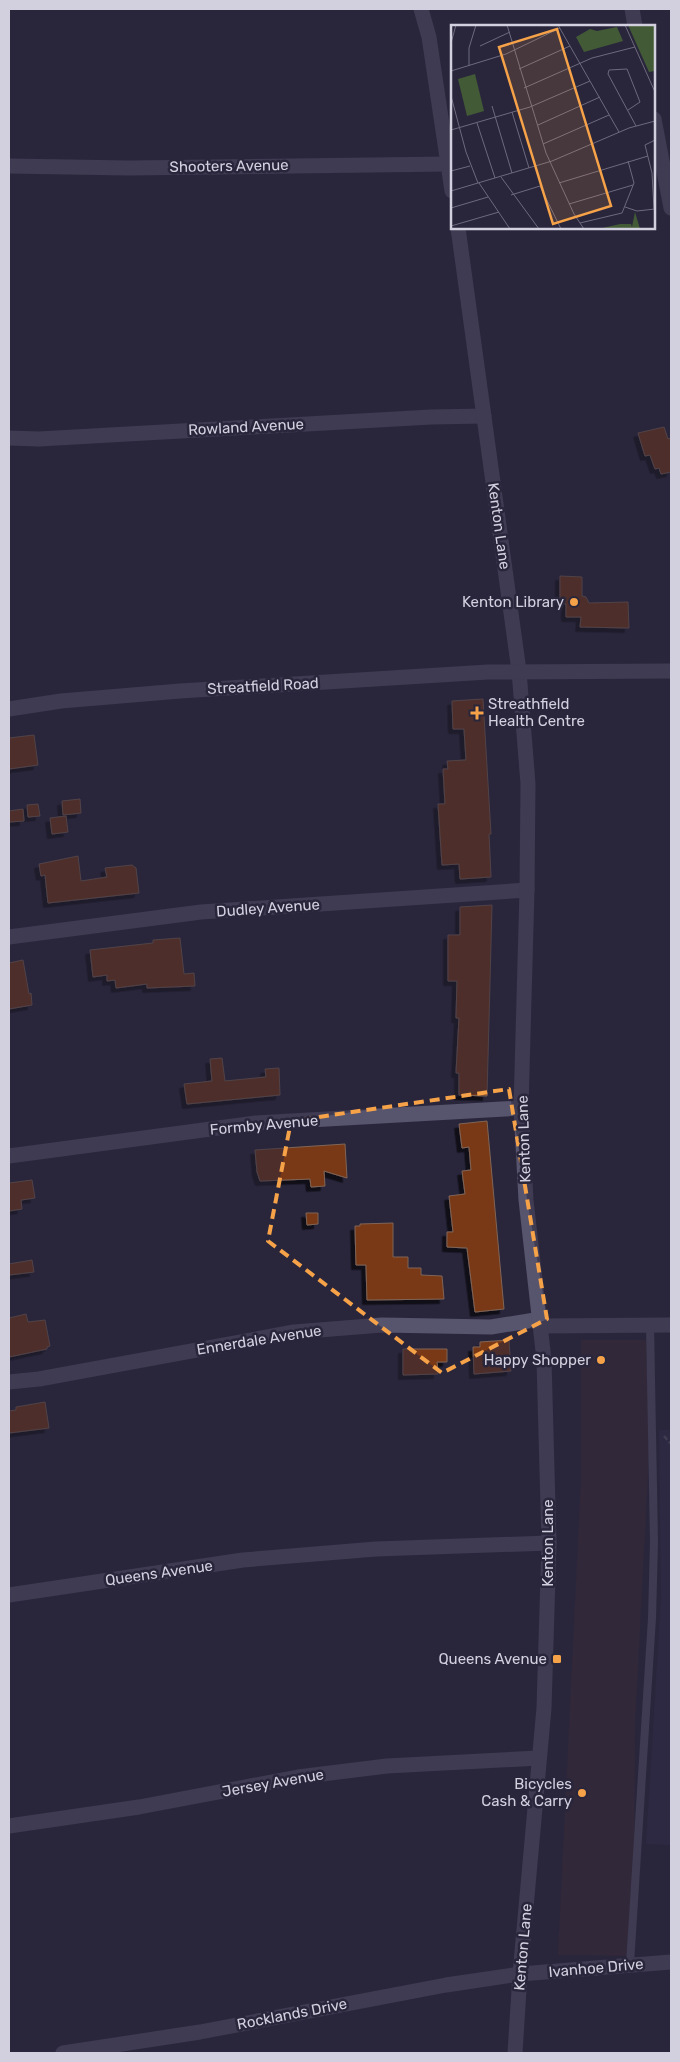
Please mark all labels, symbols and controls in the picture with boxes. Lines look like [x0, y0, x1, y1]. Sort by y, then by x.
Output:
inset map [451, 25, 655, 229]
street label: Shooters Avenue [169, 156, 289, 176]
street label: Rowland Avenue [188, 415, 304, 439]
street label: Kenton Lane [484, 481, 514, 571]
place label: Kenton Library [462, 593, 564, 611]
marker: Kenton Library [568, 596, 580, 608]
street label: Streatfield Road [207, 674, 319, 698]
place label: Streathfield Health Centre [488, 695, 585, 730]
marker: Streathfield Health Centre [470, 706, 484, 720]
street label: Dudley Avenue [216, 895, 320, 921]
street label: Kenton Lane [513, 1095, 535, 1183]
street label: Formby Avenue [209, 1111, 319, 1139]
street label: Ennerdale Avenue [195, 1321, 323, 1359]
place label: Happy Shopper [484, 1351, 591, 1369]
marker: Happy Shopper [595, 1354, 607, 1366]
street label: Kenton Lane [539, 1499, 557, 1587]
street label: Queens Avenue [104, 1557, 214, 1589]
place label: Queens Avenue [438, 1650, 547, 1668]
marker: Queens Avenue [551, 1653, 563, 1665]
street label: Jersey Avenue [221, 1765, 325, 1801]
place label: Bicycles Cash & Carry [481, 1775, 572, 1810]
marker: Bicycles Cash & Carry [576, 1787, 588, 1799]
street label: Kenton Lane [510, 1903, 536, 1991]
street label: Ivanhoe Drive [548, 1955, 644, 1981]
street label: Rocklands Drive [235, 1995, 349, 2033]

